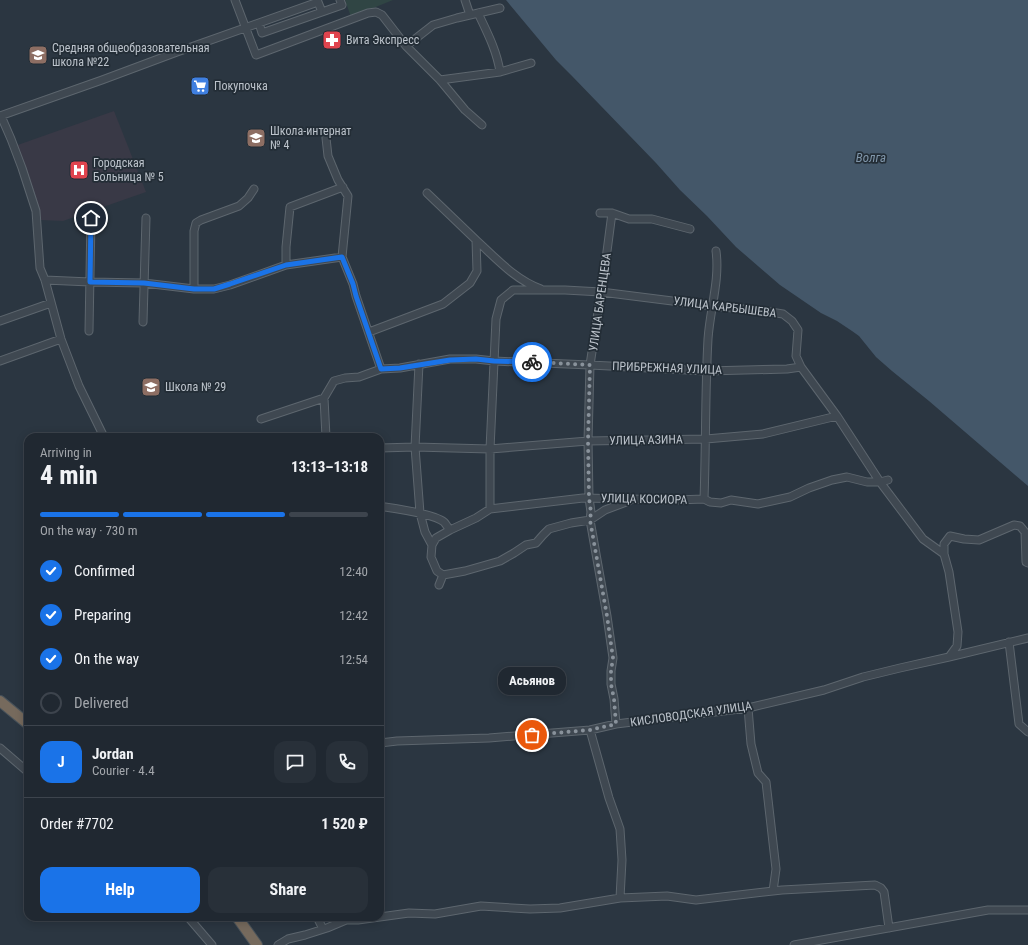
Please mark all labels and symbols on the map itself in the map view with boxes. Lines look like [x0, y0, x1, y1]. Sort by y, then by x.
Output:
pharmacy icon: Вита Экспресс [321, 29, 343, 51]
place label: Вита Экспресс [346, 33, 420, 47]
place label: Средняя общеобразовательная школа №22 [52, 41, 210, 69]
school or university icon: Средняя общеобразовательная школа №22 [27, 44, 49, 66]
supermarket icon: Покупочка [189, 75, 211, 97]
place label: Покупочка [214, 79, 268, 93]
place label: Школа-интернат № 4 [270, 124, 351, 152]
school or university icon: Школа-интернат № 4 [245, 127, 267, 149]
water label: Волга [856, 150, 886, 165]
place label: Городская Больница № 5 [93, 156, 164, 184]
hospital icon: Городская Больница № 5 [68, 159, 90, 181]
pin [74, 201, 108, 235]
street label: УЛИЦА БАРЕНЦЕВА [586, 252, 614, 352]
street label: УЛИЦА КАРБЫШЕВА [673, 294, 777, 320]
courier [512, 342, 552, 382]
street label: ПРИБРЕЖНАЯ УЛИЦА [612, 359, 722, 377]
school or university icon: Школа № 29 [140, 376, 162, 398]
place label: Школа № 29 [165, 380, 226, 394]
street label: УЛИЦА АЗИНА [609, 432, 683, 448]
street label: УЛИЦА КОСИОРА [601, 491, 687, 507]
callout: Асьянов [498, 667, 566, 695]
street label: КИСЛОВОДСКАЯ УЛИЦА [629, 699, 753, 729]
pin [515, 718, 549, 752]

